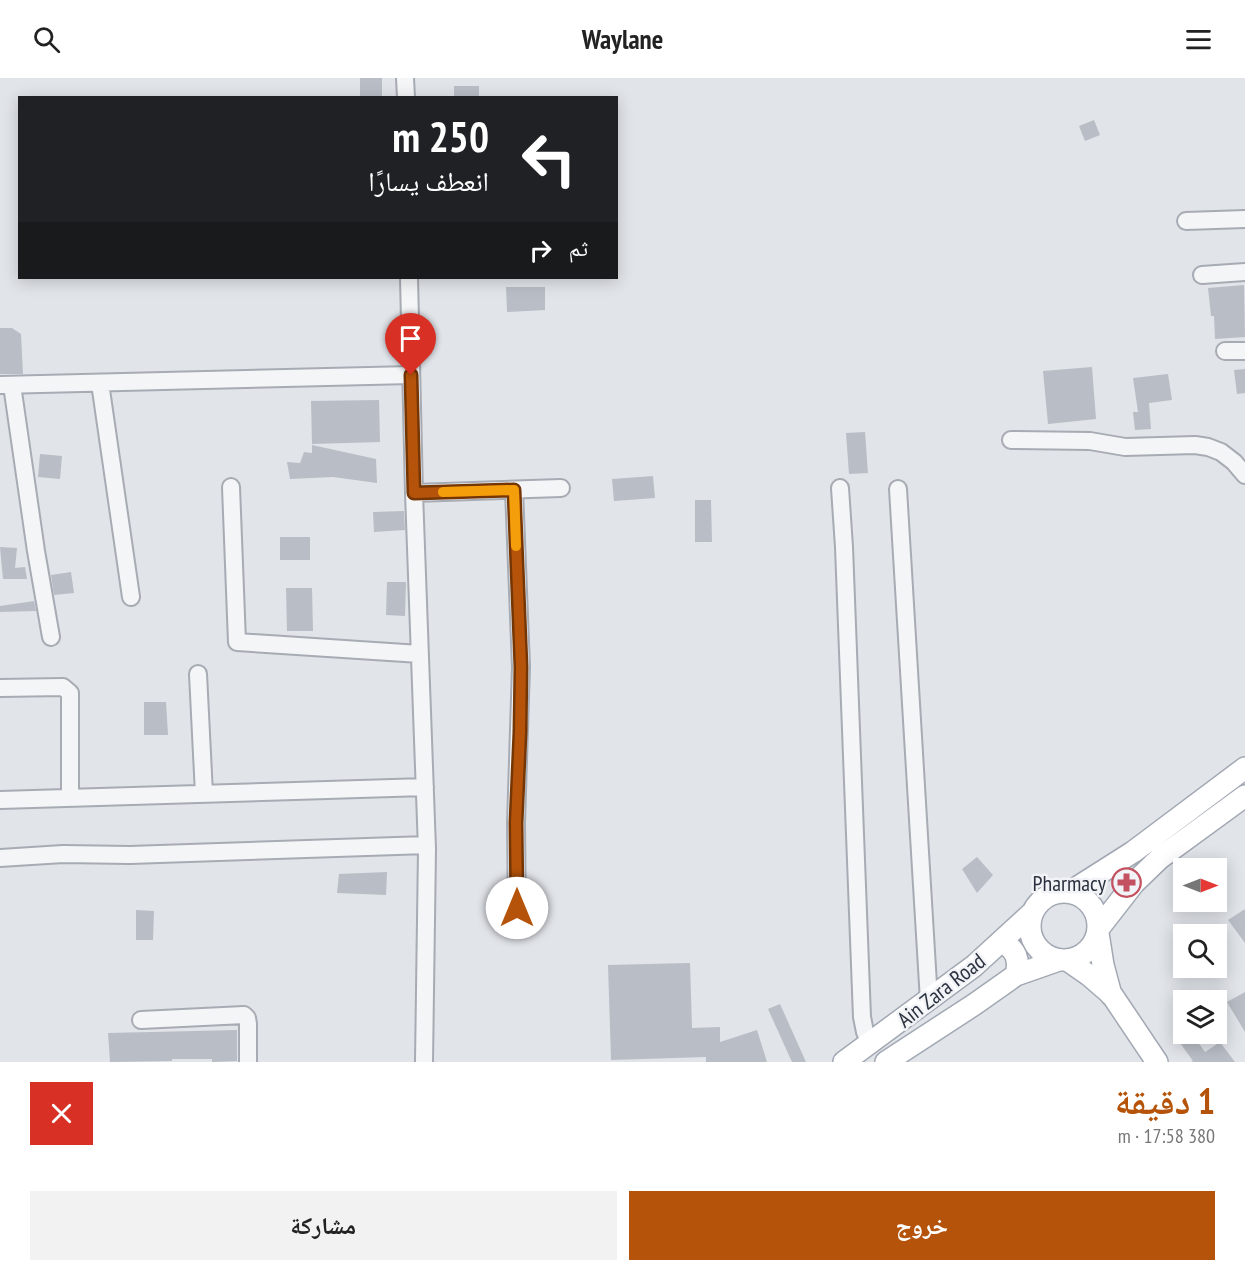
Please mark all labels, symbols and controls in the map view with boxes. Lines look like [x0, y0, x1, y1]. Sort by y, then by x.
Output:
text: Waylane [582, 22, 663, 56]
icon: search [30, 23, 63, 56]
icon: menu [1182, 23, 1215, 56]
text: 250 m [392, 109, 489, 164]
icon: left [510, 120, 588, 198]
text: انعطف يسارًا [368, 164, 489, 198]
icon: right [524, 234, 557, 267]
text: ثم [569, 234, 588, 262]
pin [385, 313, 436, 375]
icon: arrive [394, 322, 427, 355]
north arrow [1173, 858, 1227, 912]
map controls [1173, 858, 1227, 1044]
pharmacy icon: Pharmacy [1111, 867, 1143, 899]
place label: Pharmacy [1033, 869, 1107, 897]
position arrow [485, 876, 549, 940]
button: search [1173, 924, 1227, 978]
street label: Ain Zara Road [891, 947, 991, 1033]
button: layers [1173, 990, 1227, 1044]
text: 1 دقيقة [1115, 1077, 1215, 1124]
button: close [30, 1082, 93, 1145]
text: 380 m · 17:58 [1118, 1123, 1215, 1149]
button: مشاركة [30, 1191, 617, 1260]
button: خروج [629, 1191, 1215, 1260]

